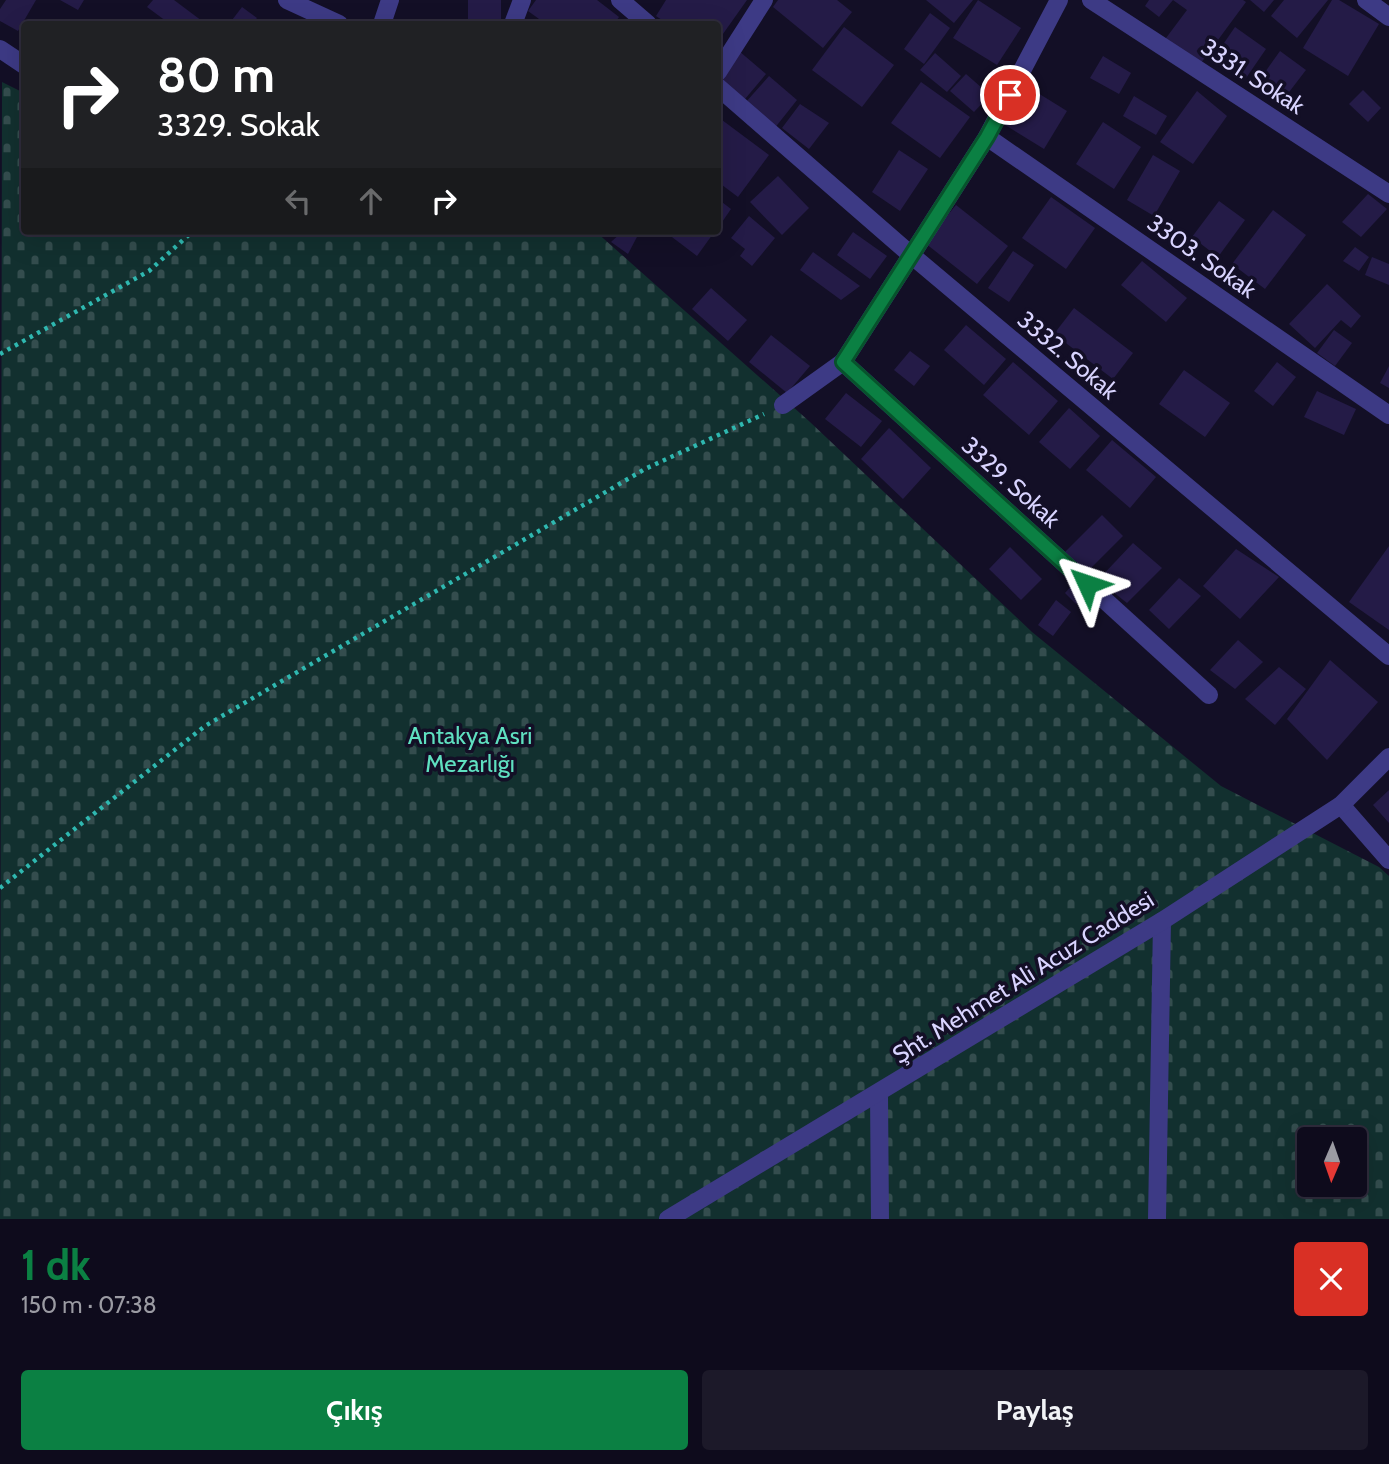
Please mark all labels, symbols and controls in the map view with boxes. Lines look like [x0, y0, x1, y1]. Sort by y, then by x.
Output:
street label: 3331. Sokak [1196, 32, 1310, 120]
text: 80 m [157, 45, 275, 104]
icon: right [42, 49, 133, 140]
pin [980, 65, 1040, 125]
icon: arrive [991, 76, 1029, 114]
text: 3329. Sokak [157, 105, 320, 144]
icon: left [279, 182, 317, 220]
icon: ahead [352, 182, 390, 220]
icon: right [425, 182, 463, 220]
street label: 3303. Sokak [1142, 208, 1262, 304]
street label: 3332. Sokak [1012, 305, 1124, 405]
street label: 3329. Sokak [956, 430, 1066, 534]
position arrow [1050, 547, 1124, 621]
park label: Antakya Asri Mezarlığı [408, 721, 532, 778]
street label: Şht. Mehmet Ali Acuz Caddesi [887, 885, 1159, 1069]
north arrow [1297, 1127, 1367, 1197]
map controls [1297, 1127, 1367, 1197]
text: 1 dk [21, 1239, 90, 1291]
button: close [1294, 1242, 1368, 1316]
text: 150 m · 07:38 [21, 1291, 157, 1319]
button: Çıkış [21, 1370, 688, 1450]
button: Paylaş [702, 1370, 1368, 1450]

